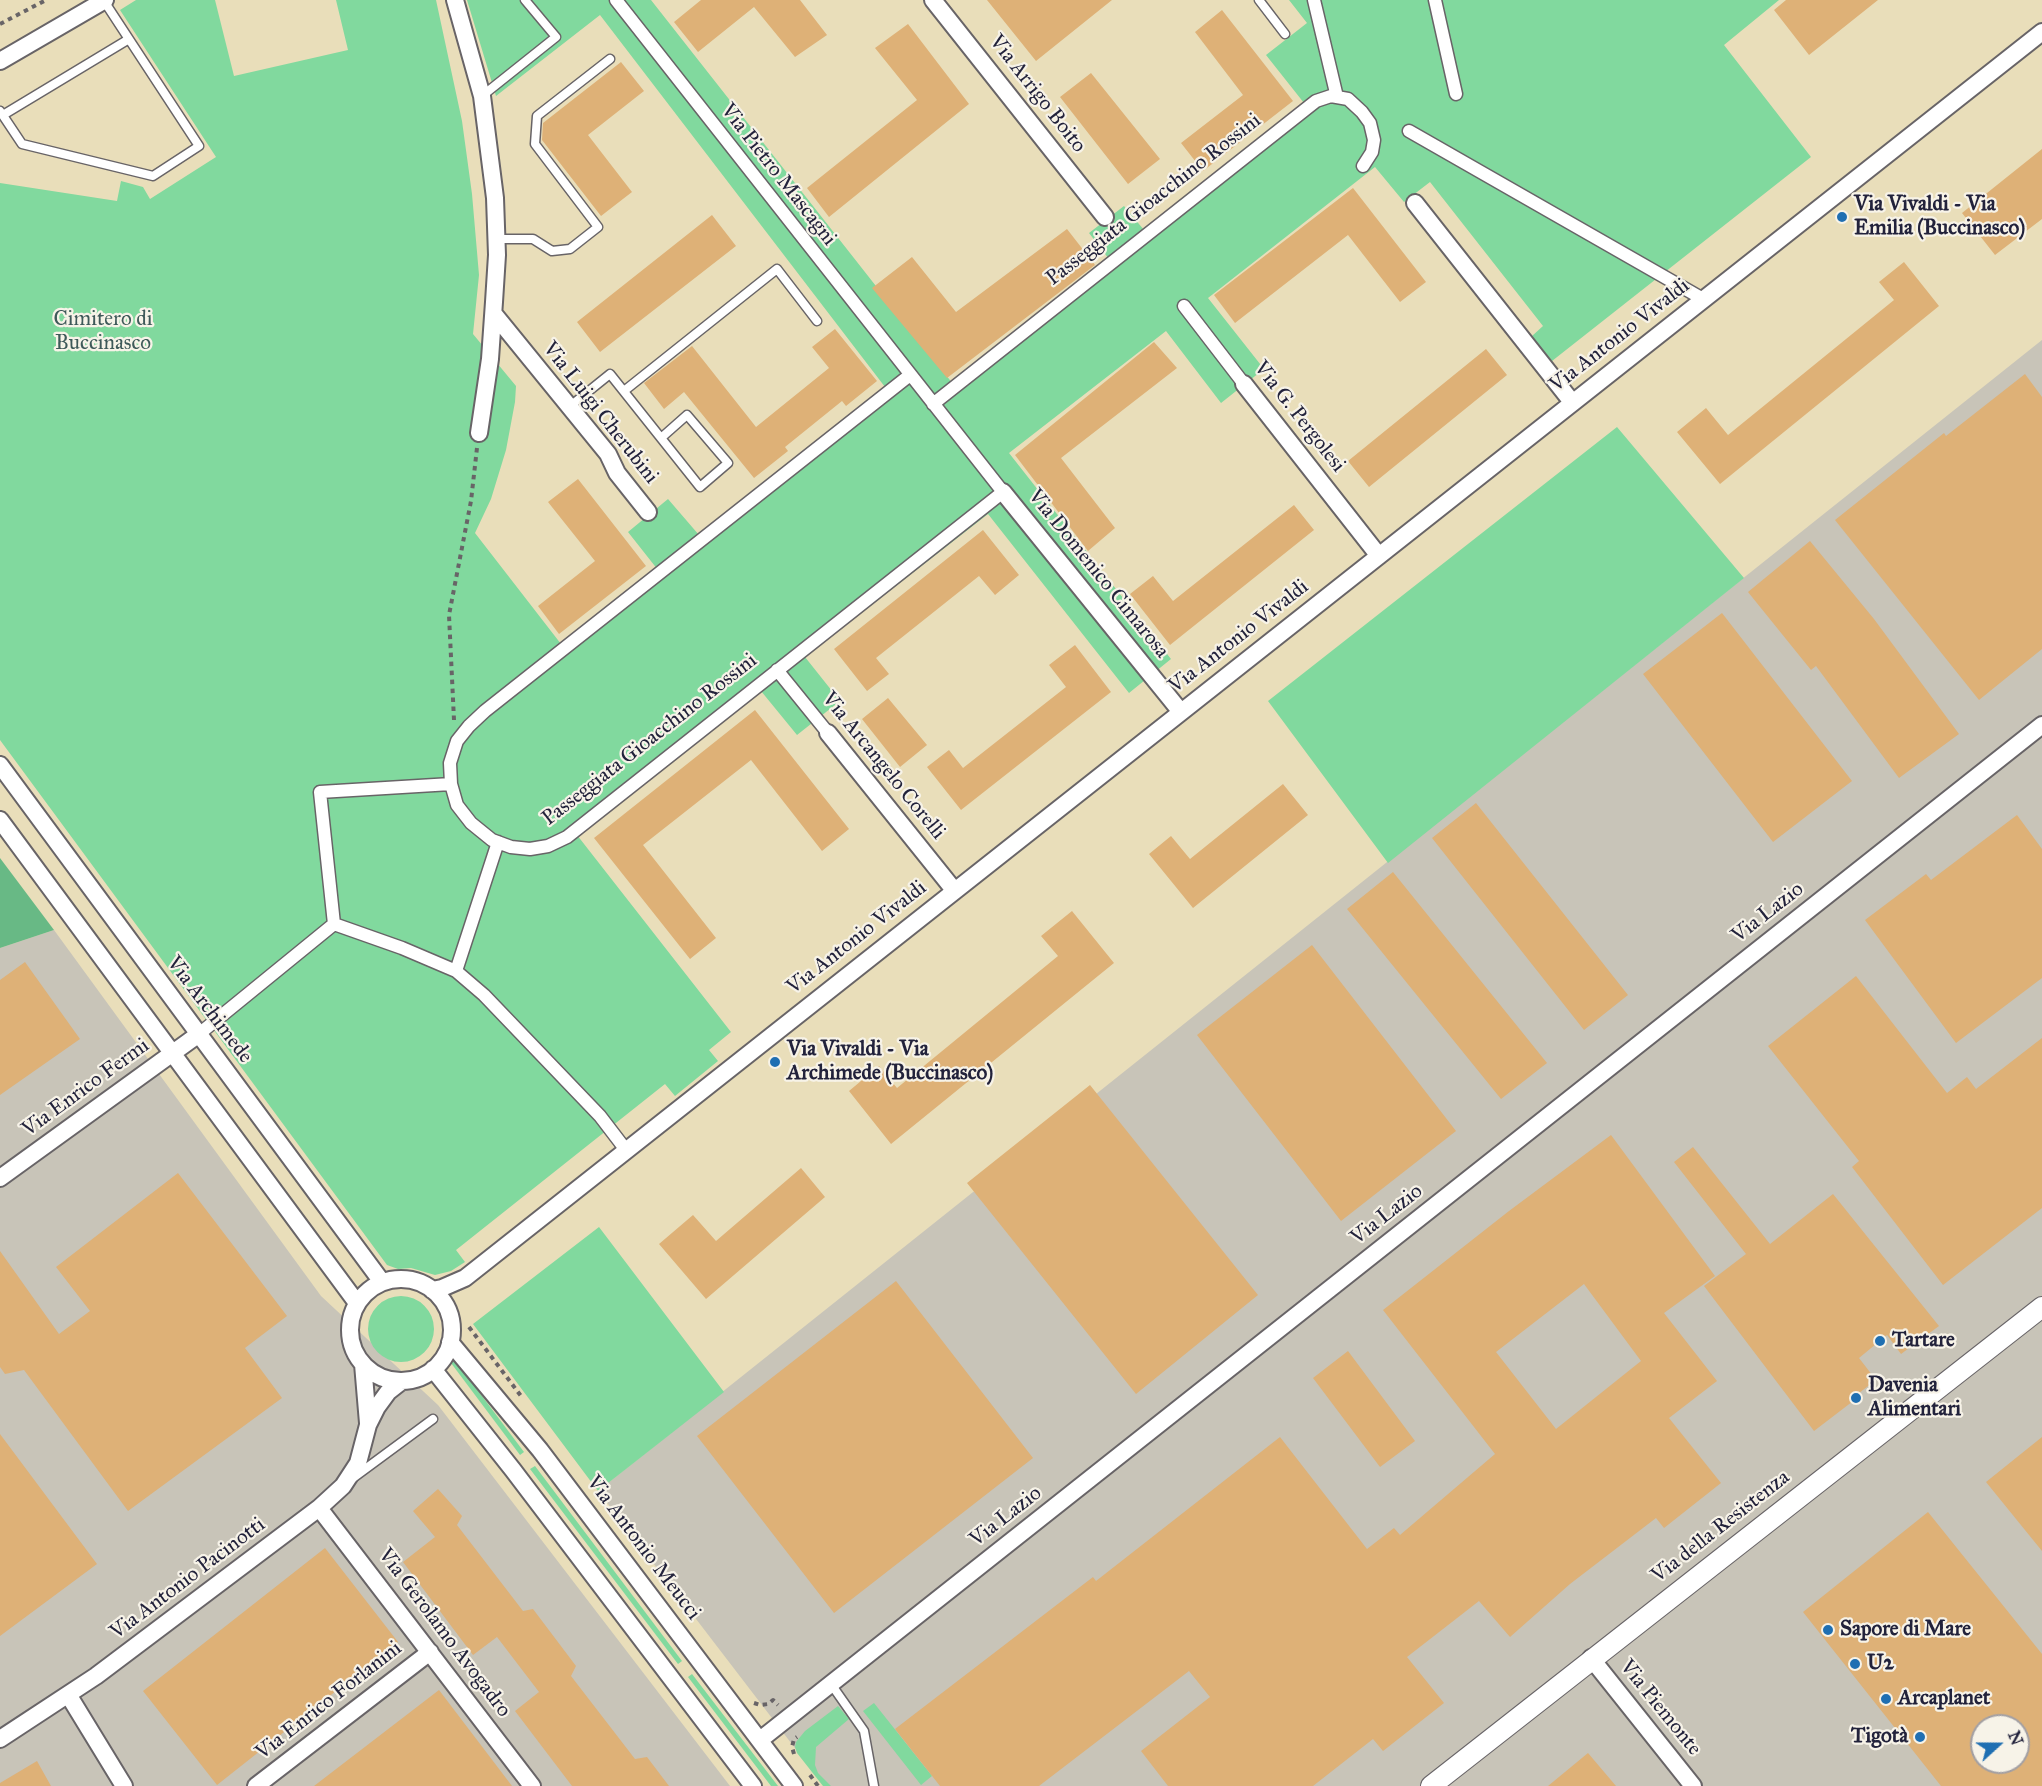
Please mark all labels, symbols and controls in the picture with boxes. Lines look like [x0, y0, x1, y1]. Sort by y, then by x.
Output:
street label: Via Arrigo Boito [983, 30, 1091, 158]
street label: Via Pietro Mascagni [715, 99, 841, 251]
street label: Passeggiata Gioacchino Rossini [1042, 108, 1266, 292]
place label: Via Vivaldi - Via Emilia (Buccinasco) [1854, 192, 2025, 242]
marker: Via Vivaldi - Via Emilia (Buccinasco) [1835, 210, 1849, 224]
street label: Via Antonio Vivaldi [1545, 274, 1695, 398]
park label: Cimitero di Buccinasco [54, 307, 152, 357]
street label: Via Luigi Cherubini [537, 337, 663, 489]
street label: Via G. Pergolesi [1248, 356, 1350, 478]
street label: Via Domenico Cimarosa [1022, 484, 1174, 664]
street label: Via Antonio Vivaldi [1164, 575, 1314, 699]
street label: Passeggiata Gioacchino Rossini [538, 648, 762, 832]
street label: Via Arcangelo Corelli [816, 687, 950, 845]
street label: Via Antonio Vivaldi [782, 876, 932, 1000]
street label: Via Lazio [1727, 877, 1809, 949]
street label: Via Archimede [161, 951, 257, 1069]
street label: Via Enrico Fermi [17, 1033, 155, 1143]
place label: Via Vivaldi - Via Archimede (Buccinasco) [787, 1037, 993, 1087]
marker: Via Vivaldi - Via Archimede (Buccinasco) [768, 1055, 782, 1069]
street label: Via Lazio [1346, 1179, 1428, 1251]
place label: Tartare [1892, 1328, 1955, 1354]
marker: Tartare [1873, 1334, 1887, 1348]
place label: Davenia Alimentari [1868, 1373, 1961, 1423]
marker: Davenia Alimentari [1849, 1391, 1863, 1405]
street label: Via della Resistenza [1647, 1465, 1795, 1589]
street label: Via Antonio Meucci [580, 1471, 706, 1625]
street label: Via Lazio [965, 1481, 1047, 1553]
street label: Via Antonio Pacinotti [106, 1513, 270, 1645]
street label: Via Gerolamo Avogadro [372, 1543, 516, 1723]
place label: Sapore di Mare [1840, 1617, 1971, 1643]
marker: Sapore di Mare [1821, 1623, 1835, 1637]
street label: Via Enrico Forlanini [251, 1636, 407, 1766]
place label: U2 [1867, 1651, 1894, 1677]
street label: Via Piemonte [1614, 1655, 1706, 1761]
marker: U2 [1848, 1657, 1862, 1671]
place label: Arcaplanet [1898, 1686, 1990, 1712]
marker: Arcaplanet [1879, 1692, 1893, 1706]
north arrow [1970, 1714, 2030, 1774]
place label: Tigotà [1851, 1724, 1908, 1750]
text: N [2004, 1728, 2027, 1748]
marker: Tigotà [1913, 1730, 1927, 1744]

